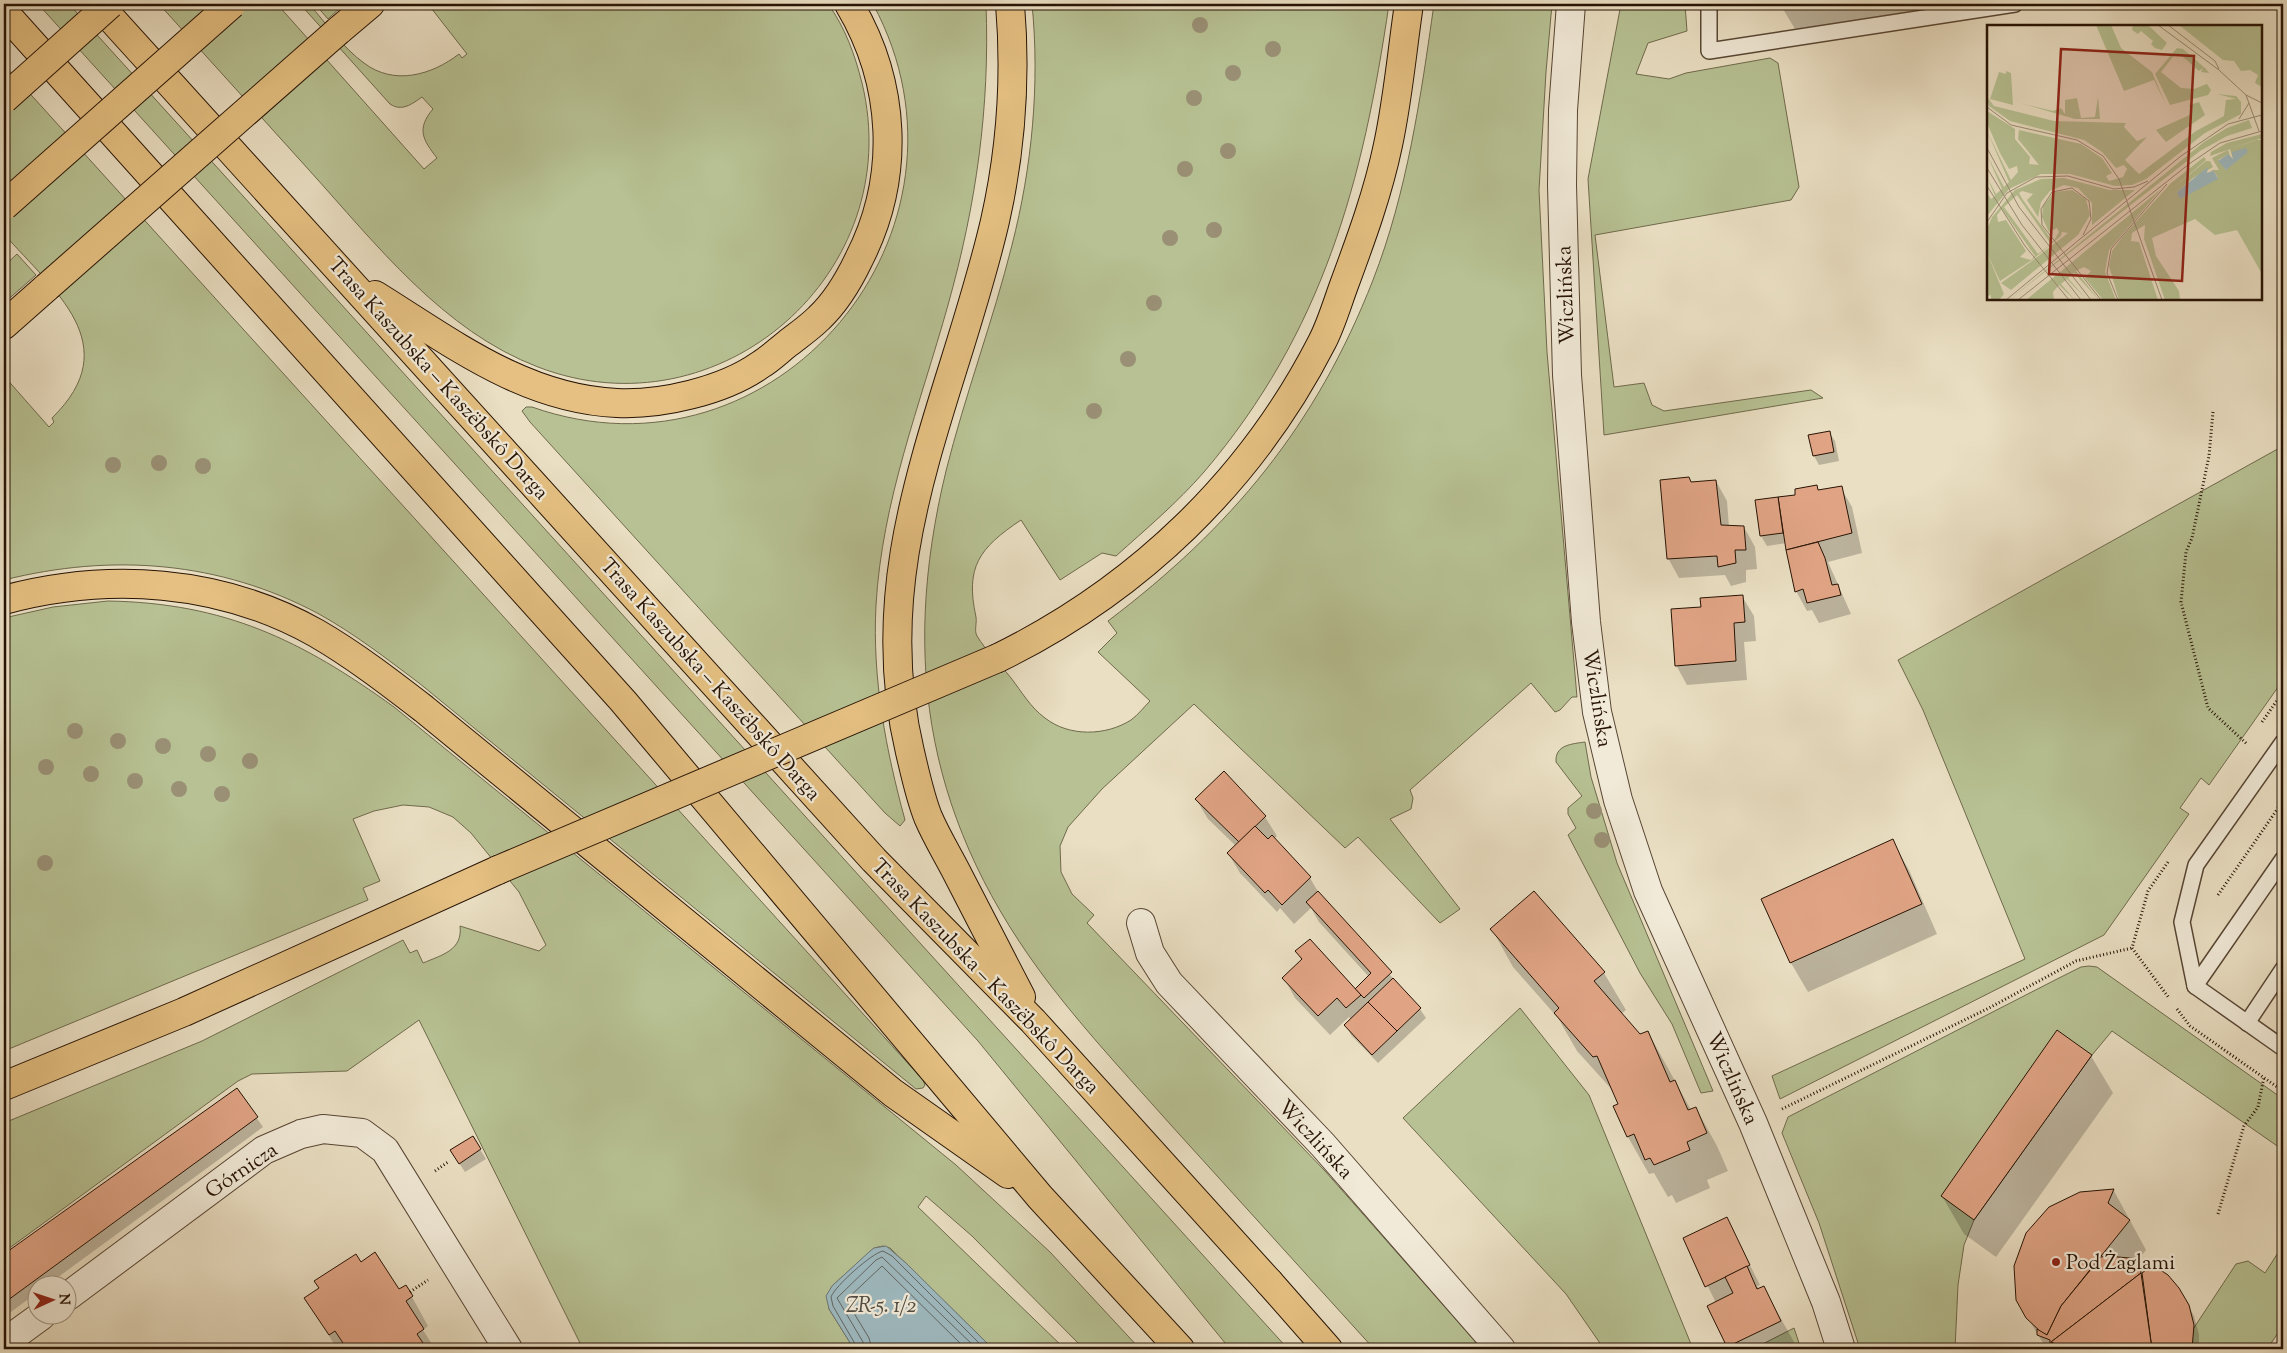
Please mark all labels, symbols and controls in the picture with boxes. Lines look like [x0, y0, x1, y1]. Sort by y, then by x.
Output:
inset map [1987, 25, 2262, 300]
street label: Wiczlińska [1550, 245, 1584, 345]
street label: Trasa Kaszubska – Kaszëbskô Darga [320, 251, 555, 508]
street label: Trasa Kaszubska – Kaszëbskô Darga [592, 552, 827, 809]
street label: Wiczlińska [1573, 647, 1619, 750]
street label: Trasa Kaszubska – Kaszëbskô Darga [864, 853, 1106, 1102]
street label: Wiczlińska [1697, 1027, 1765, 1130]
street label: Wiczlińska [1270, 1094, 1359, 1187]
street label: Górnicza [200, 1136, 285, 1207]
place label: Pod Żaglami [2066, 1249, 2175, 1279]
marker: Pod Żaglami [2050, 1256, 2062, 1268]
north arrow [28, 1276, 78, 1326]
water label: ZR-5. 1/2 [846, 1291, 916, 1323]
text: N [53, 1293, 73, 1306]

